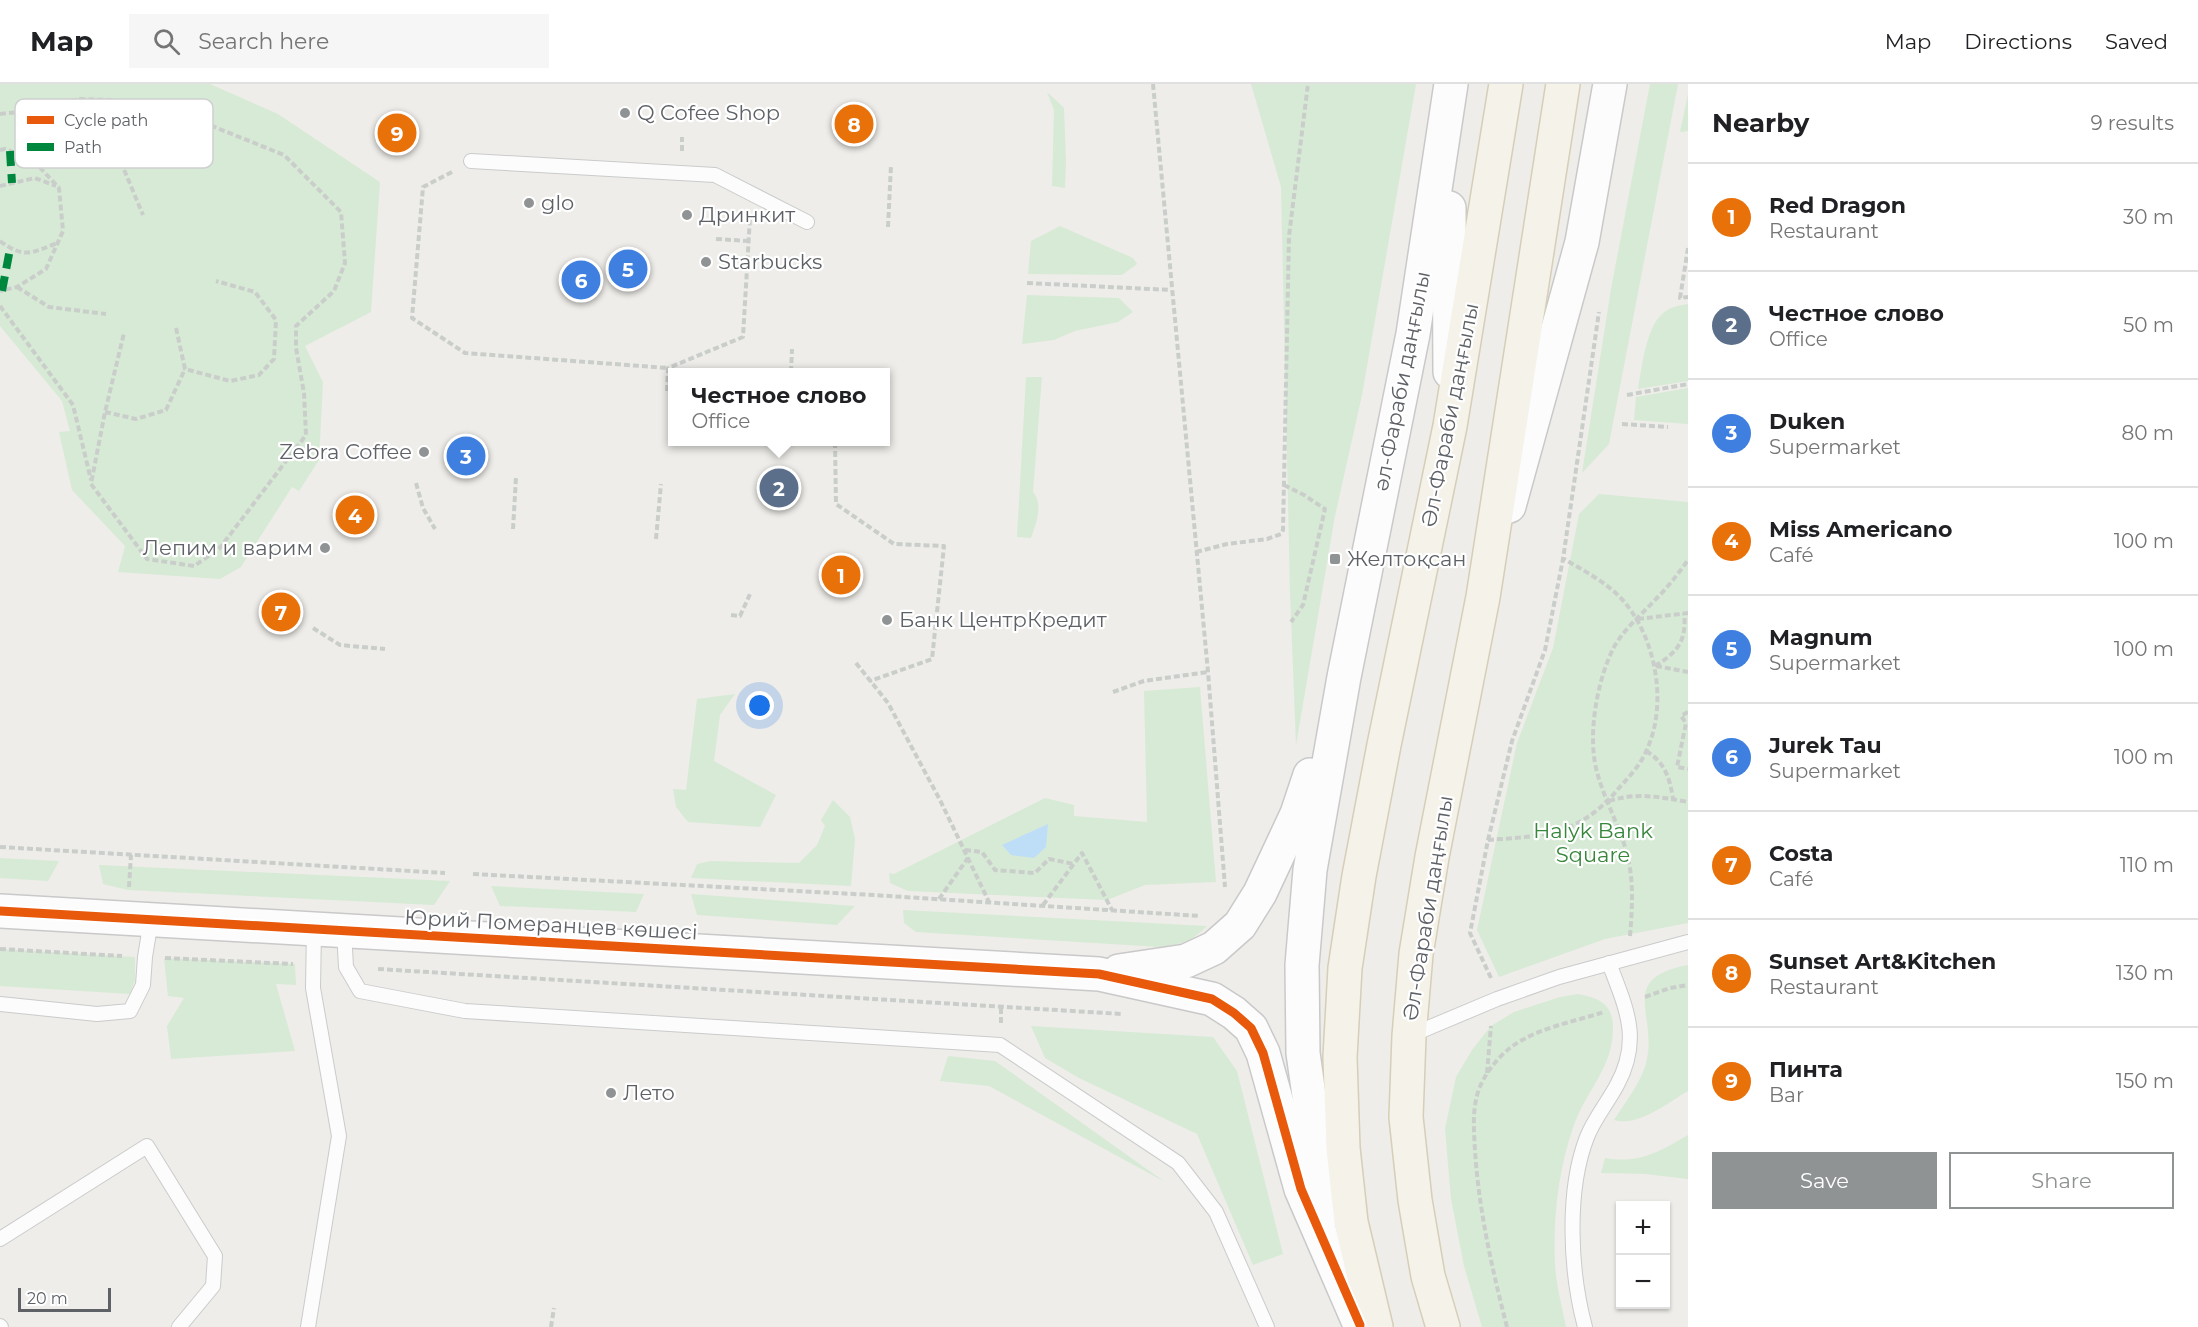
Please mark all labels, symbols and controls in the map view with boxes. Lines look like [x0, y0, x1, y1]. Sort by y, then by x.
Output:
search box [129, 14, 549, 68]
text: Map [30, 24, 93, 58]
icon: search [150, 25, 183, 58]
text: Search here [198, 28, 329, 55]
text: Map [1885, 29, 1931, 54]
text: Directions [1964, 29, 2072, 54]
text: Saved [2105, 29, 2168, 54]
legend [15, 99, 213, 168]
place label: Q Cofee Shop [637, 100, 780, 125]
pin: 8 [834, 102, 874, 147]
marker: Q Cofee Shop [618, 106, 632, 120]
text: Nearby [1712, 107, 1809, 139]
pin: 9 [378, 110, 416, 156]
text: Cycle path [64, 111, 148, 130]
text: 9 results [2090, 111, 2174, 135]
text: Path [64, 138, 102, 157]
place label: glo [541, 190, 574, 215]
text: Red Dragon [1769, 192, 1906, 219]
marker: glo [522, 196, 536, 210]
place label: Дринкит [699, 202, 795, 227]
text: 1 [1728, 205, 1735, 229]
text: 30 m [2123, 205, 2174, 229]
marker: Дринкит [680, 208, 694, 222]
text: Restaurant [1769, 219, 1879, 243]
pin: 5 [608, 246, 648, 291]
place label: Starbucks [718, 249, 822, 274]
marker: Starbucks [699, 255, 713, 269]
pin: 6 [562, 258, 600, 302]
street label: әл-Фараби даңғылы [1368, 269, 1435, 493]
text: Честное слово [1769, 300, 1944, 327]
street label: Әл-Фараби даңғылы [1416, 301, 1483, 529]
text: 2 [1726, 313, 1737, 337]
text: 50 m [2123, 313, 2174, 337]
text: Office [1769, 327, 1828, 351]
popup [668, 368, 890, 446]
text: Честное слово [692, 382, 866, 409]
text: Duken [1769, 408, 1845, 435]
text: Office [692, 409, 750, 433]
text: 3 [1726, 421, 1737, 445]
text: 80 m [2122, 421, 2174, 445]
pin: 3 [446, 434, 486, 478]
text: Supermarket [1769, 435, 1901, 459]
place label: Zebra Coffee [279, 439, 412, 464]
marker: Zebra Coffee [417, 445, 431, 459]
pin: 2 [760, 466, 798, 510]
pin: 4 [336, 492, 374, 538]
text: Miss Americano [1769, 516, 1952, 543]
text: 4 [1725, 529, 1738, 553]
text: 100 m [2114, 529, 2174, 553]
place label: Лепим и варим [142, 535, 313, 560]
marker: Лепим и варим [318, 541, 332, 555]
text: Café [1769, 543, 1814, 567]
place label: Желтоқсан [1347, 546, 1467, 571]
pin: 1 [822, 552, 860, 598]
marker: Желтоқсан [1328, 552, 1342, 566]
pin: 7 [262, 590, 300, 634]
place label: Банк ЦентрКредит [899, 607, 1107, 632]
marker: Банк ЦентрКредит [880, 613, 894, 627]
text: Magnum [1769, 624, 1872, 651]
text: 5 [1726, 637, 1737, 661]
text: 100 m [2114, 637, 2174, 661]
text: Supermarket [1769, 651, 1901, 675]
your location [745, 691, 774, 720]
text: Jurek Tau [1769, 732, 1882, 759]
text: 6 [1725, 745, 1738, 769]
text: 100 m [2114, 745, 2174, 769]
text: Supermarket [1769, 759, 1901, 783]
street label: Әл-Фараби даңғылы [1397, 794, 1458, 1022]
park label: Halyk Bank Square [1533, 818, 1653, 867]
text: Costa [1769, 840, 1833, 867]
text: 7 [1725, 853, 1738, 877]
text: 110 m [2120, 853, 2174, 877]
text: Café [1769, 867, 1814, 891]
street label: Юрий Померанцев көшесі [404, 904, 698, 945]
text: Sunset Art&Kitchen [1769, 948, 1996, 975]
text: 8 [1725, 961, 1738, 985]
text: 130 m [2116, 961, 2174, 985]
text: Restaurant [1769, 975, 1879, 999]
text: Пинта [1769, 1056, 1843, 1083]
text: 9 [1725, 1069, 1738, 1093]
text: 150 m [2116, 1069, 2174, 1093]
place label: Лето [623, 1080, 675, 1105]
text: Bar [1769, 1083, 1804, 1107]
marker: Лето [604, 1086, 618, 1100]
button: Save [1712, 1152, 1937, 1209]
button: Share [1949, 1152, 2174, 1209]
map controls [1616, 1201, 1670, 1309]
button: + [1616, 1201, 1670, 1255]
button: − [1616, 1255, 1670, 1309]
scale bar [18, 1285, 111, 1312]
text: 20 m [27, 1289, 68, 1308]

